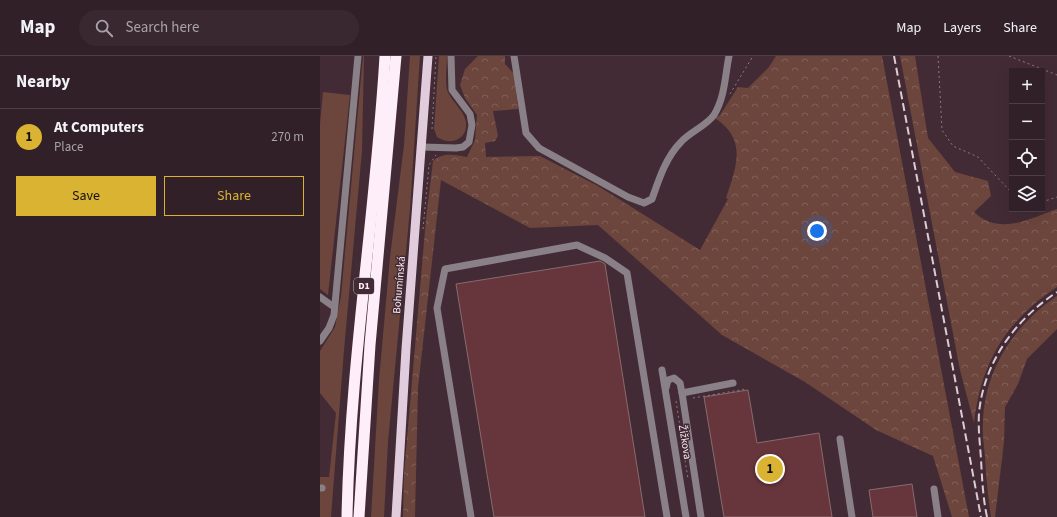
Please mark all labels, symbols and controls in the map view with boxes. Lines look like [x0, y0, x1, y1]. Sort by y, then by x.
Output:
search box [79, 10, 359, 46]
text: Map [20, 14, 55, 41]
icon: search [93, 17, 115, 39]
text: Search here [125, 17, 199, 38]
text: Map [896, 18, 921, 38]
text: Layers [943, 18, 981, 38]
text: Share [1003, 18, 1037, 38]
map controls [1009, 68, 1045, 212]
button: + [1009, 68, 1045, 104]
text: Nearby [16, 70, 70, 94]
button: − [1009, 104, 1045, 140]
text: At Computers [54, 117, 144, 138]
text: 1 [26, 128, 32, 146]
text: 270 m [271, 128, 304, 146]
text: Place [54, 138, 83, 156]
button: locate [1009, 140, 1045, 176]
button: Save [16, 176, 156, 216]
button: Share [164, 176, 304, 216]
button: layers [1009, 176, 1045, 212]
your location [807, 221, 827, 241]
street label: Bohumínská [389, 256, 409, 314]
road number: D1 [354, 278, 374, 294]
street label: Žižkova [675, 424, 695, 460]
pin: 1 [757, 454, 783, 484]

